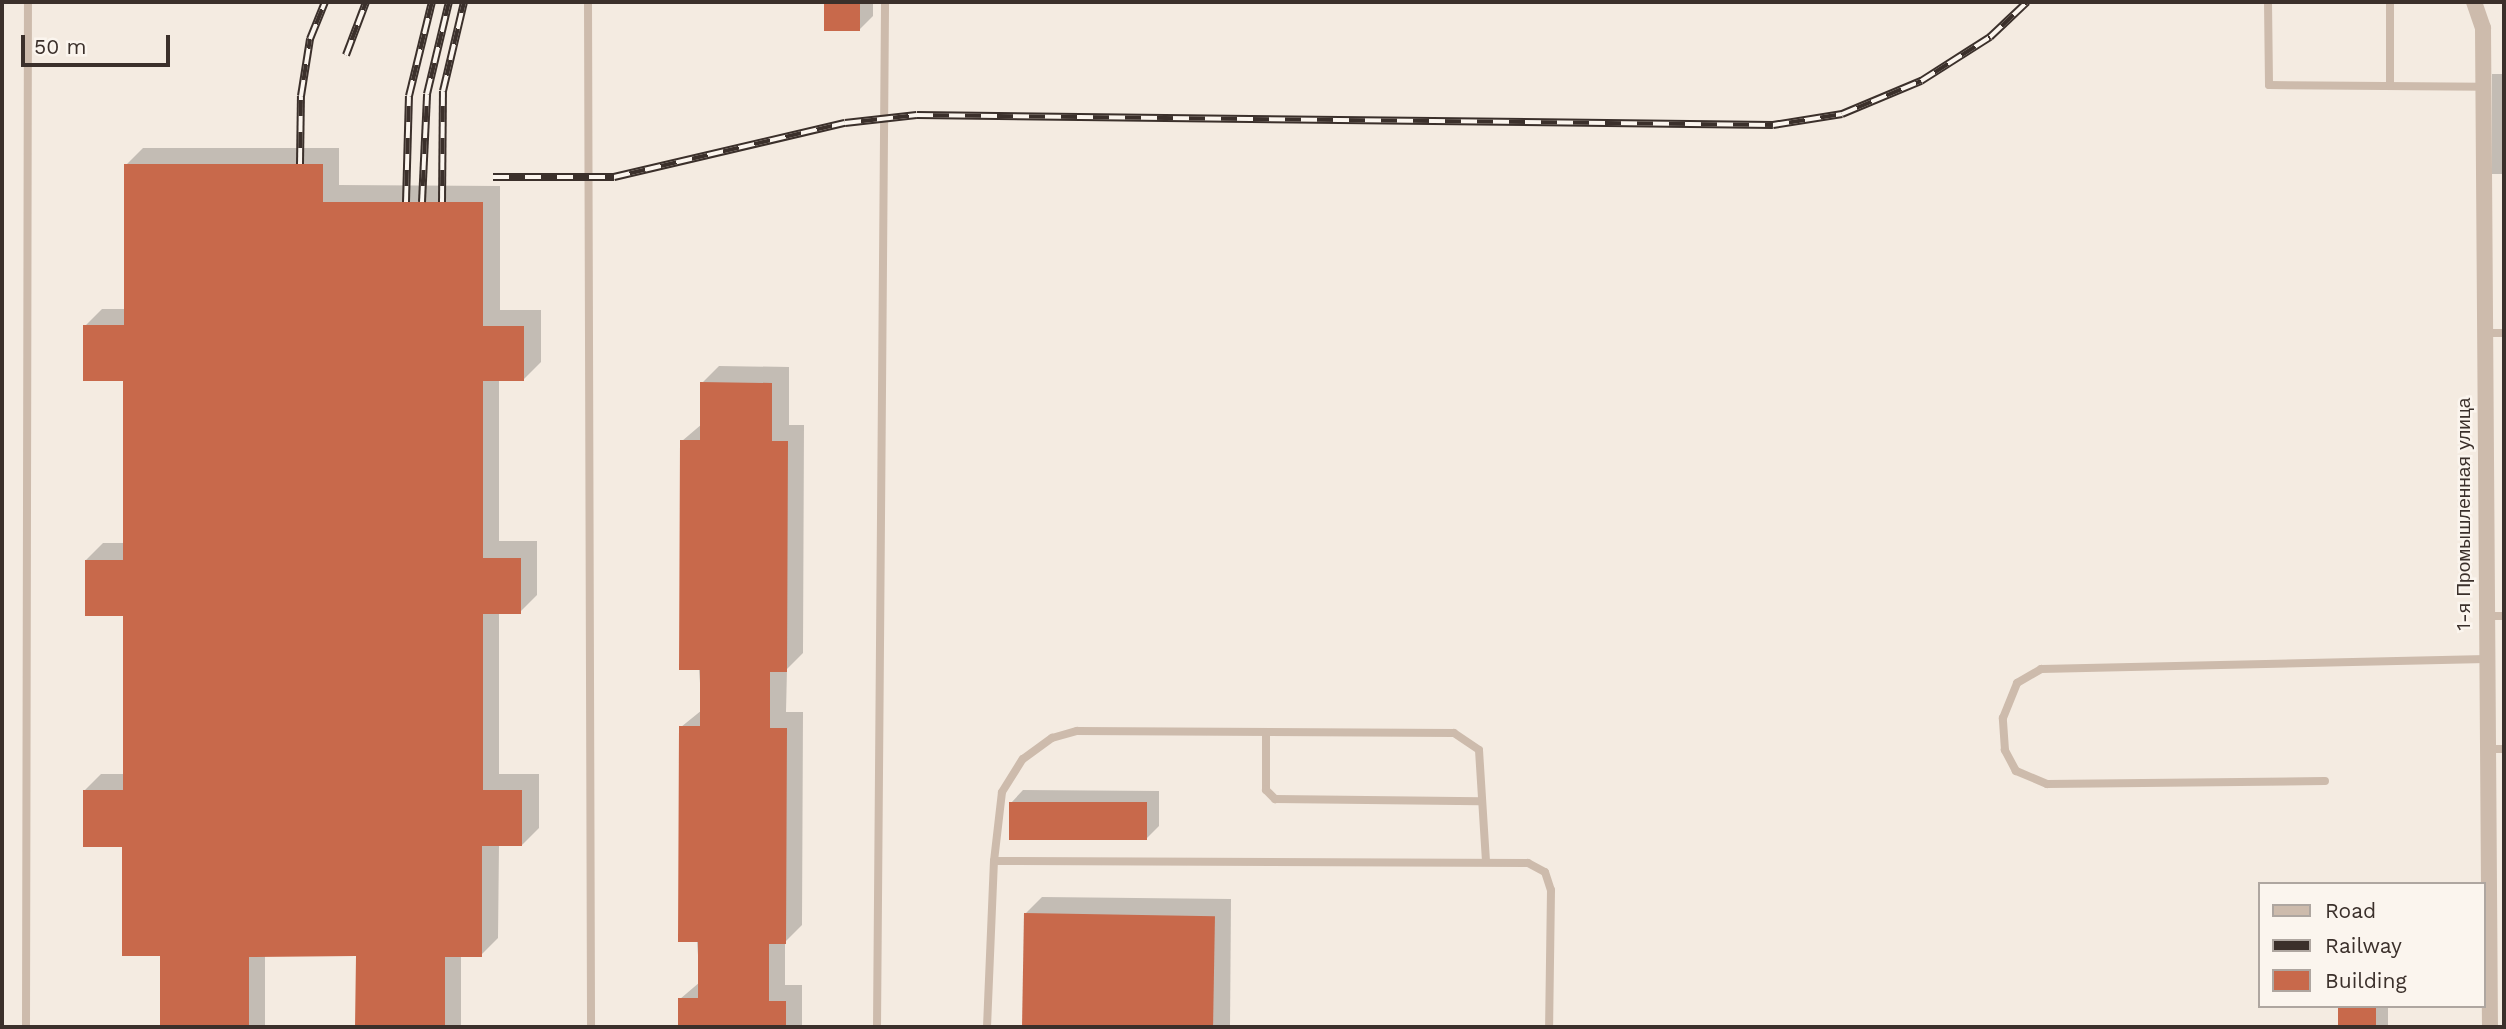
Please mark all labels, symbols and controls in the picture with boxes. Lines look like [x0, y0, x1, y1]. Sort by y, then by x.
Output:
scale bar [24, 21, 173, 65]
text: 50 m [34, 34, 86, 59]
street label: 1-я Промышленная улица [2453, 398, 2475, 630]
legend [2258, 882, 2485, 1008]
text: Road [2325, 898, 2376, 923]
text: Railway [2325, 933, 2402, 958]
text: Building [2325, 968, 2407, 993]

